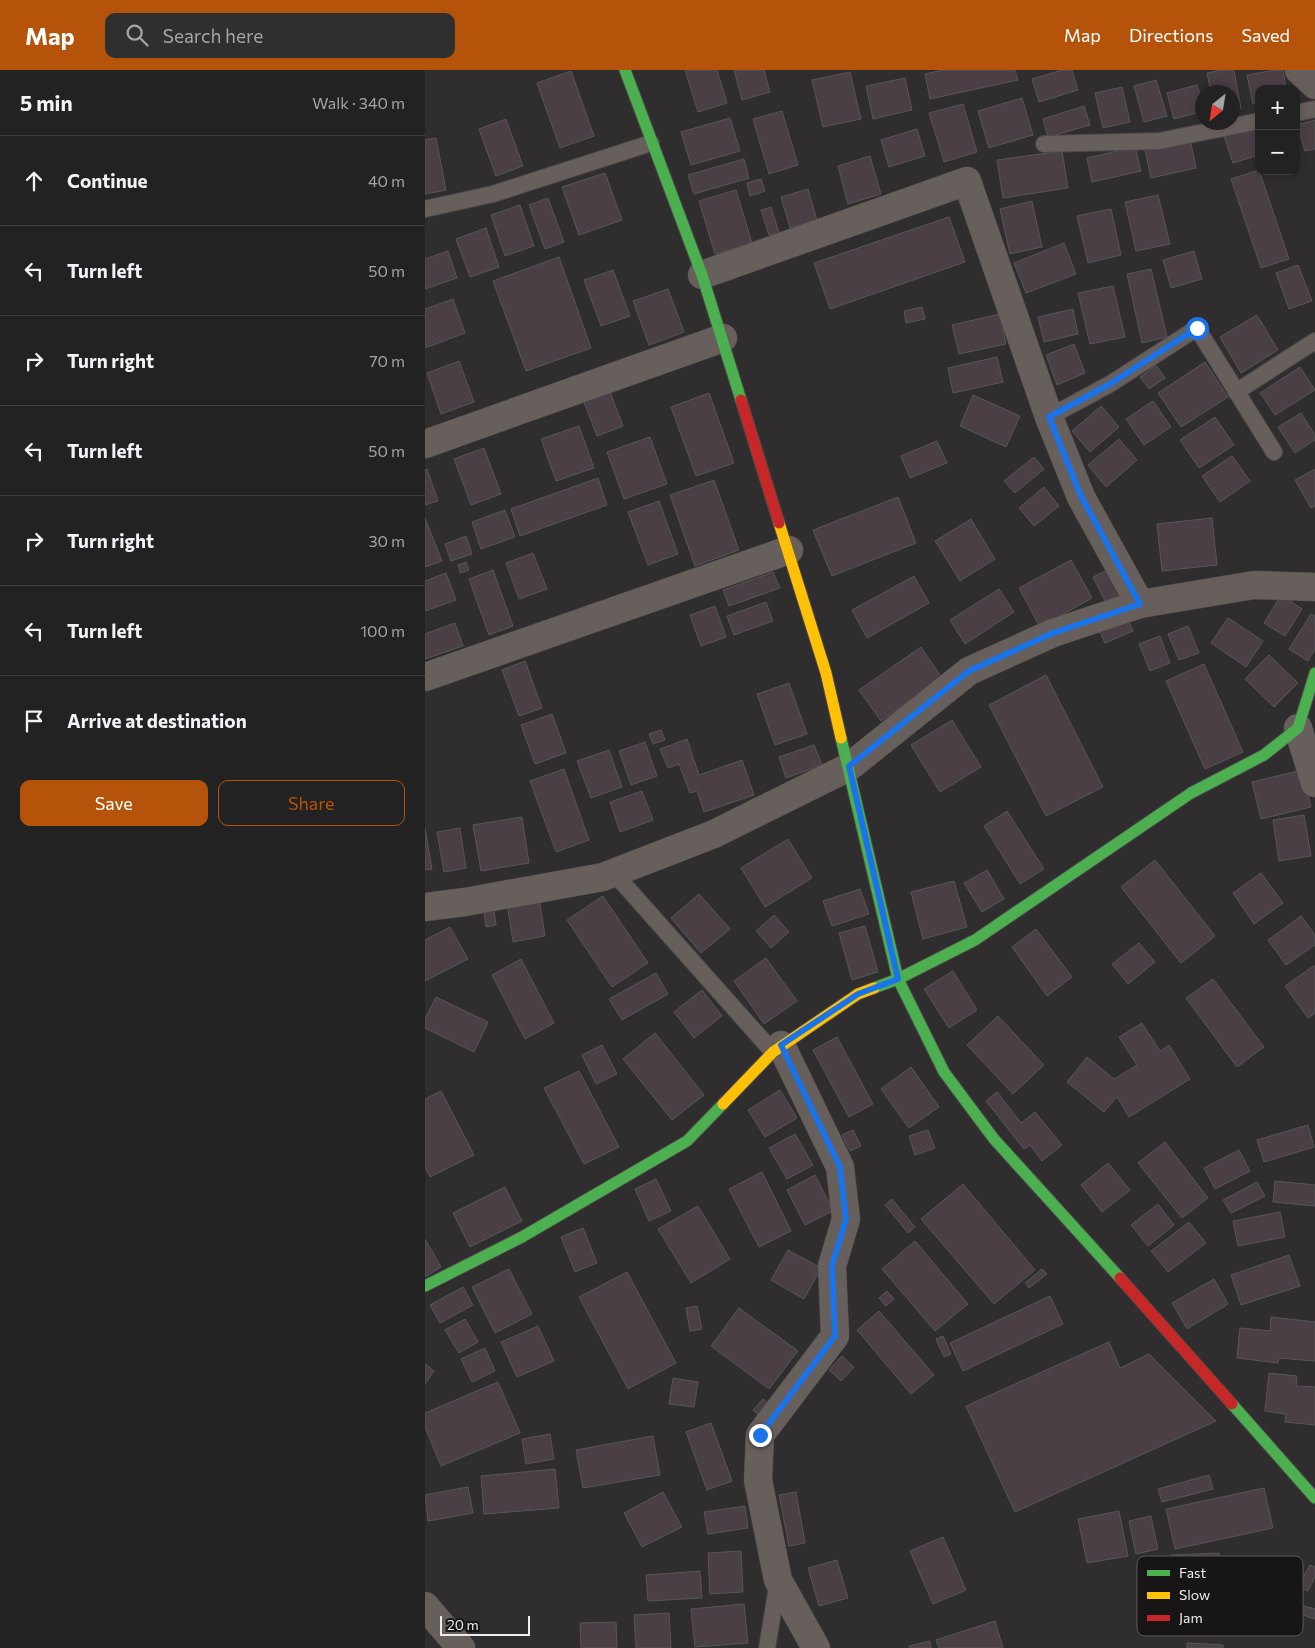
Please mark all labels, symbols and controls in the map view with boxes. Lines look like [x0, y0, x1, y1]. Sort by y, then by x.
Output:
search box [105, 13, 455, 58]
text: Map [25, 21, 75, 50]
icon: search [123, 21, 151, 49]
text: Search here [163, 24, 263, 47]
text: Map [1064, 24, 1101, 46]
text: Directions [1129, 24, 1213, 46]
text: Saved [1241, 24, 1290, 46]
north arrow [1195, 85, 1240, 130]
map controls [1255, 85, 1300, 175]
button: + [1255, 85, 1300, 130]
text: 5 min [20, 90, 73, 115]
text: Walk · 340 m [312, 93, 405, 112]
button: − [1255, 130, 1300, 175]
icon: ahead [20, 167, 48, 195]
text: Continue [67, 169, 147, 192]
text: 40 m [368, 171, 405, 190]
icon: left [20, 257, 48, 285]
text: Turn left [67, 259, 142, 282]
text: 50 m [368, 261, 405, 280]
route start [1186, 317, 1209, 340]
icon: right [20, 347, 48, 375]
text: Turn right [67, 349, 154, 372]
text: 70 m [369, 351, 405, 370]
icon: left [20, 437, 48, 465]
text: Turn left [67, 439, 142, 462]
text: 50 m [368, 441, 405, 460]
icon: right [20, 527, 48, 555]
text: Turn right [67, 529, 154, 552]
text: 30 m [368, 531, 405, 550]
icon: left [20, 617, 48, 645]
text: Turn left [67, 619, 142, 642]
text: 100 m [360, 621, 405, 640]
icon: arrive [20, 707, 48, 735]
text: Arrive at destination [67, 709, 247, 732]
button: Save [20, 780, 208, 826]
button: Share [218, 780, 405, 826]
route end [749, 1424, 772, 1447]
legend [1137, 1556, 1303, 1636]
text: Fast [1179, 1564, 1206, 1581]
text: Slow [1179, 1586, 1210, 1603]
text: Jam [1179, 1609, 1203, 1626]
scale bar [440, 1613, 530, 1636]
text: 20 m [447, 1616, 479, 1633]

